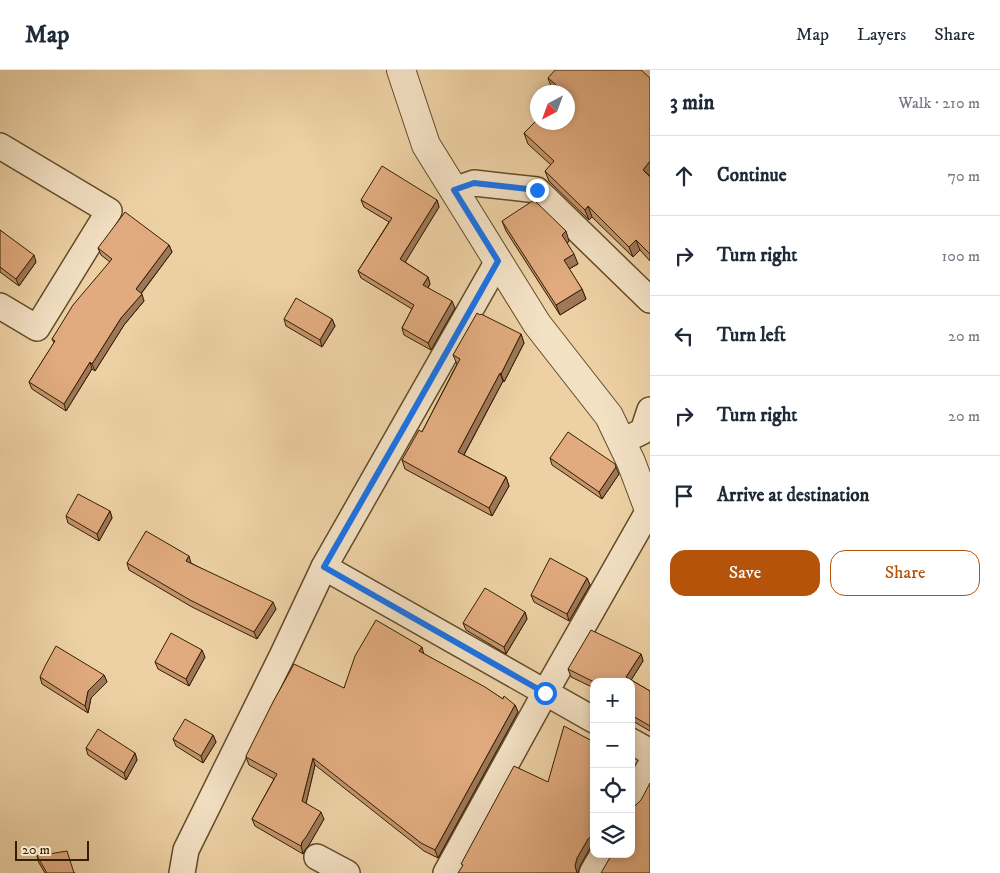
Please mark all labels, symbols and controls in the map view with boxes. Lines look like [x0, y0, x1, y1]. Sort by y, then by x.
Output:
text: Map [25, 20, 69, 50]
text: Map [796, 24, 829, 46]
text: Layers [857, 24, 906, 46]
text: Share [934, 24, 975, 46]
north arrow [530, 85, 575, 130]
text: 3 min [670, 90, 715, 116]
text: Walk · 210 m [898, 93, 980, 113]
icon: ahead [670, 162, 698, 190]
text: Continue [717, 164, 787, 187]
text: 70 m [948, 166, 980, 186]
route end [526, 179, 549, 202]
icon: right [670, 242, 698, 270]
text: Turn right [717, 244, 797, 267]
text: 100 m [942, 246, 980, 266]
icon: left [670, 322, 698, 350]
text: Turn left [717, 324, 786, 347]
text: 20 m [948, 326, 980, 346]
icon: right [670, 402, 698, 430]
text: Turn right [717, 404, 797, 427]
text: 20 m [948, 406, 980, 426]
icon: arrive [670, 482, 698, 510]
text: Arrive at destination [717, 484, 869, 507]
button: Save [670, 550, 820, 596]
button: Share [830, 550, 980, 596]
map controls [590, 678, 635, 858]
button: + [590, 678, 635, 723]
route start [534, 682, 557, 705]
button: − [590, 723, 635, 768]
button: locate [590, 768, 635, 813]
button: layers [590, 813, 635, 858]
scale bar [15, 838, 89, 861]
text: 20 m [22, 841, 50, 859]

